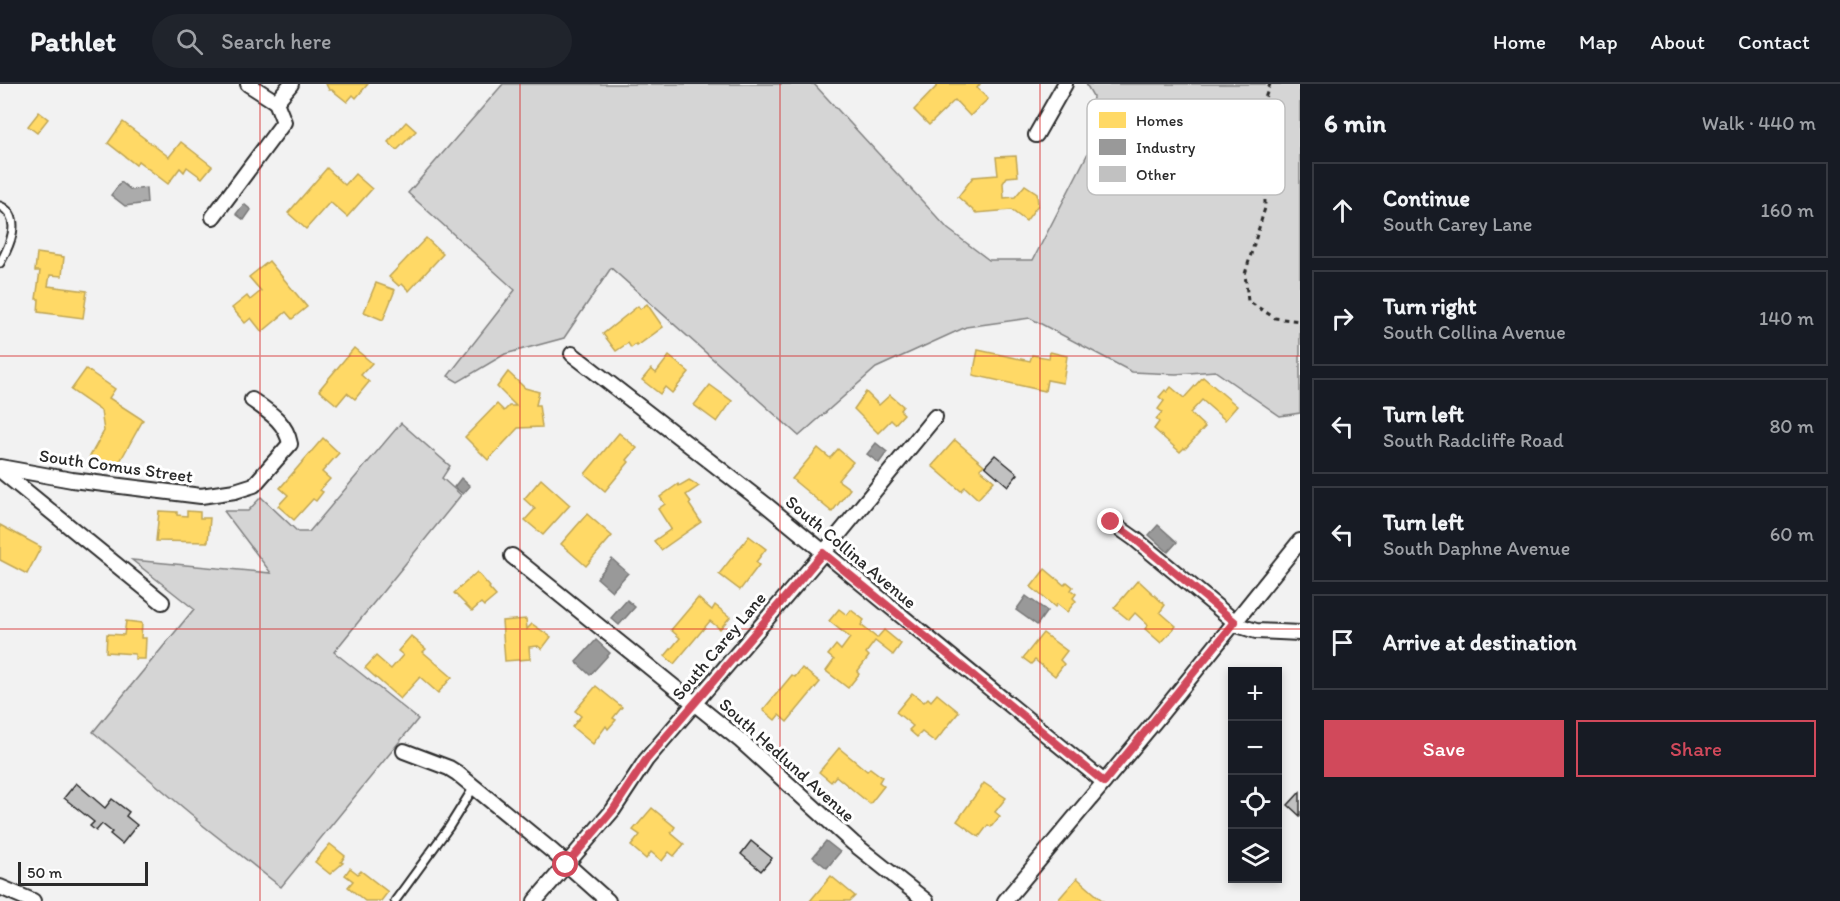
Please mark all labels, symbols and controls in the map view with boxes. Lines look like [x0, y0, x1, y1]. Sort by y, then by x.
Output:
search box [152, 14, 572, 68]
text: Pathlet [30, 24, 116, 58]
icon: search [173, 25, 206, 58]
text: Search here [221, 28, 331, 55]
text: Home [1493, 29, 1546, 54]
text: Map [1579, 29, 1618, 54]
text: About [1651, 29, 1705, 54]
text: Contact [1738, 29, 1810, 54]
legend [1087, 99, 1285, 195]
text: 6 min [1324, 107, 1386, 139]
text: Homes [1136, 111, 1183, 130]
text: Walk · 440 m [1702, 111, 1816, 135]
text: Industry [1136, 138, 1196, 157]
text: Other [1136, 165, 1176, 184]
text: Continue [1383, 185, 1470, 212]
icon: ahead [1326, 194, 1359, 227]
text: 160 m [1761, 198, 1814, 222]
text: South Carey Lane [1383, 212, 1532, 236]
text: Turn right [1383, 293, 1477, 320]
icon: right [1326, 302, 1359, 335]
text: 140 m [1759, 306, 1814, 330]
text: South Collina Avenue [1383, 320, 1566, 344]
text: Turn left [1383, 401, 1464, 428]
icon: left [1326, 410, 1359, 443]
text: 80 m [1769, 414, 1814, 438]
text: South Radcliffe Road [1383, 428, 1564, 452]
street label: South Comus Street [38, 444, 195, 488]
street label: South Collina Avenue [781, 491, 921, 613]
route end [1097, 508, 1123, 534]
text: Turn left [1383, 509, 1464, 536]
icon: left [1326, 518, 1359, 551]
text: 60 m [1770, 522, 1814, 546]
text: South Daphne Avenue [1383, 536, 1570, 560]
street label: South Carey Lane [667, 587, 771, 705]
icon: arrive [1326, 626, 1359, 659]
text: Arrive at destination [1383, 629, 1577, 656]
map controls [1228, 667, 1282, 883]
button: + [1228, 667, 1282, 721]
street label: South Hedlund Avenue [715, 693, 859, 827]
button: Save [1324, 720, 1564, 777]
button: Share [1576, 720, 1816, 777]
button: − [1228, 721, 1282, 775]
button: locate [1228, 775, 1282, 829]
button: layers [1228, 829, 1282, 883]
route start [552, 851, 578, 877]
scale bar [18, 859, 148, 886]
text: 50 m [27, 863, 62, 882]

